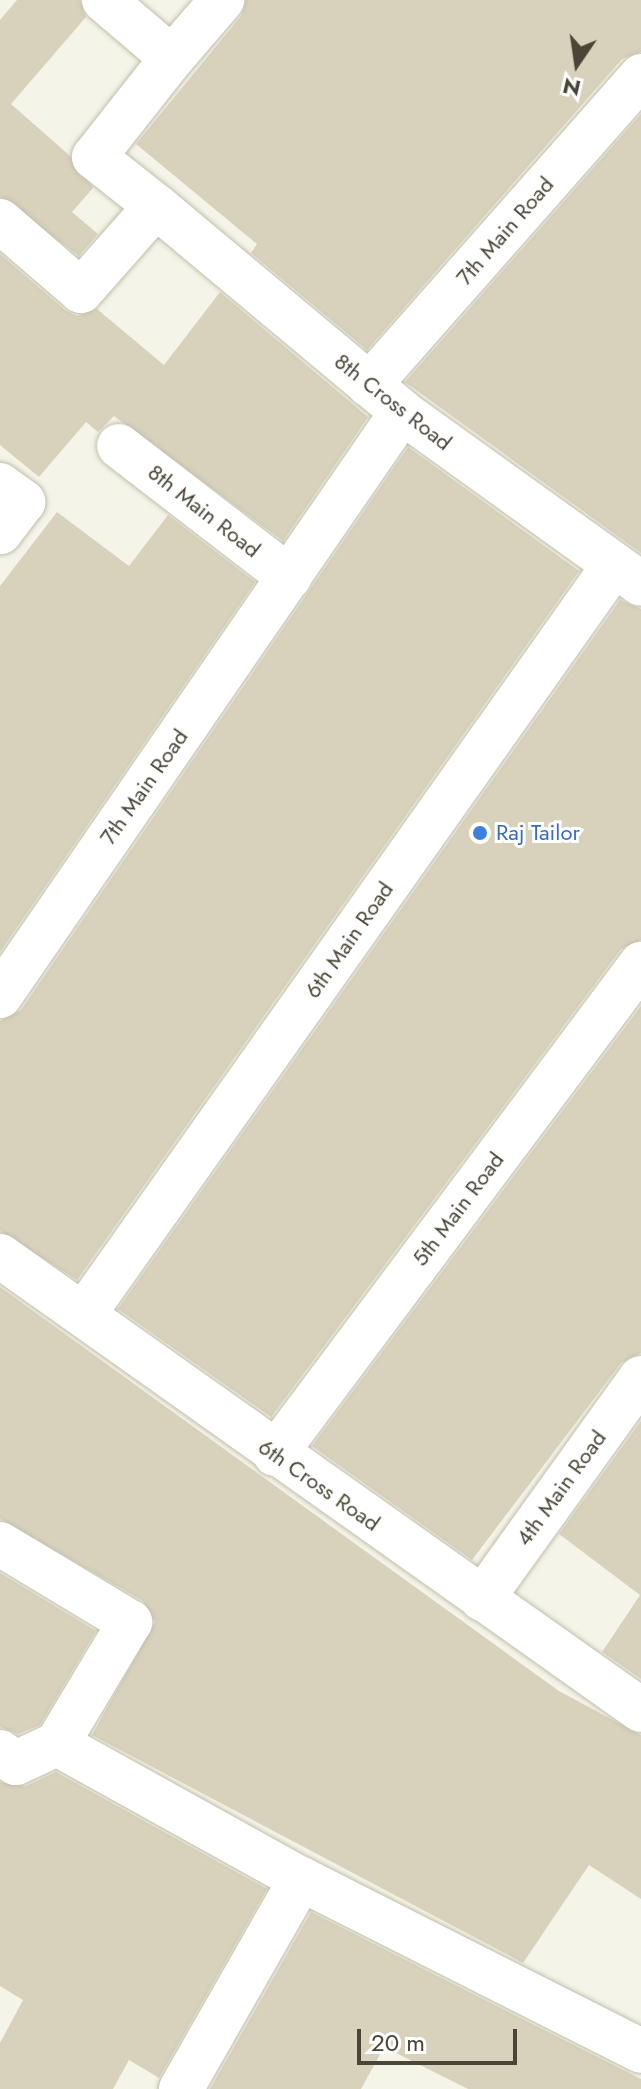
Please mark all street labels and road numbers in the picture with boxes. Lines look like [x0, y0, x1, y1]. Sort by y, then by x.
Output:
street label: 7th Main Road [451, 172, 559, 290]
street label: 8th Cross Road [329, 348, 457, 456]
street label: 8th Main Road [143, 459, 265, 563]
street label: 7th Main Road [95, 724, 193, 850]
street label: 6th Main Road [299, 877, 399, 1003]
street label: 5th Main Road [407, 1147, 509, 1271]
street label: 4th Main Road [510, 1425, 612, 1551]
street label: 6th Cross Road [253, 1433, 385, 1537]

